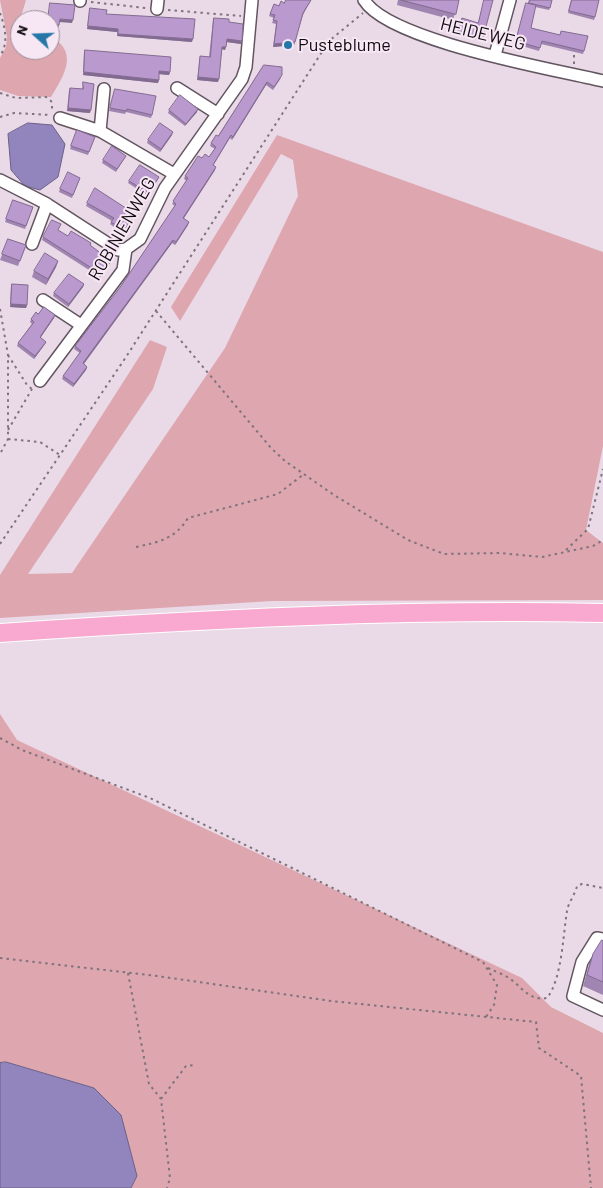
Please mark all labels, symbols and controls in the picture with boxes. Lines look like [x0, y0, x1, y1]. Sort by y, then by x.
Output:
north arrow [10, 10, 60, 60]
street label: HEIDEWEG [438, 13, 528, 55]
text: N [12, 23, 31, 37]
place label: Pusteblume [298, 34, 391, 56]
marker: Pusteblume [282, 39, 294, 51]
street label: ROBINIENWEG [84, 174, 160, 284]

